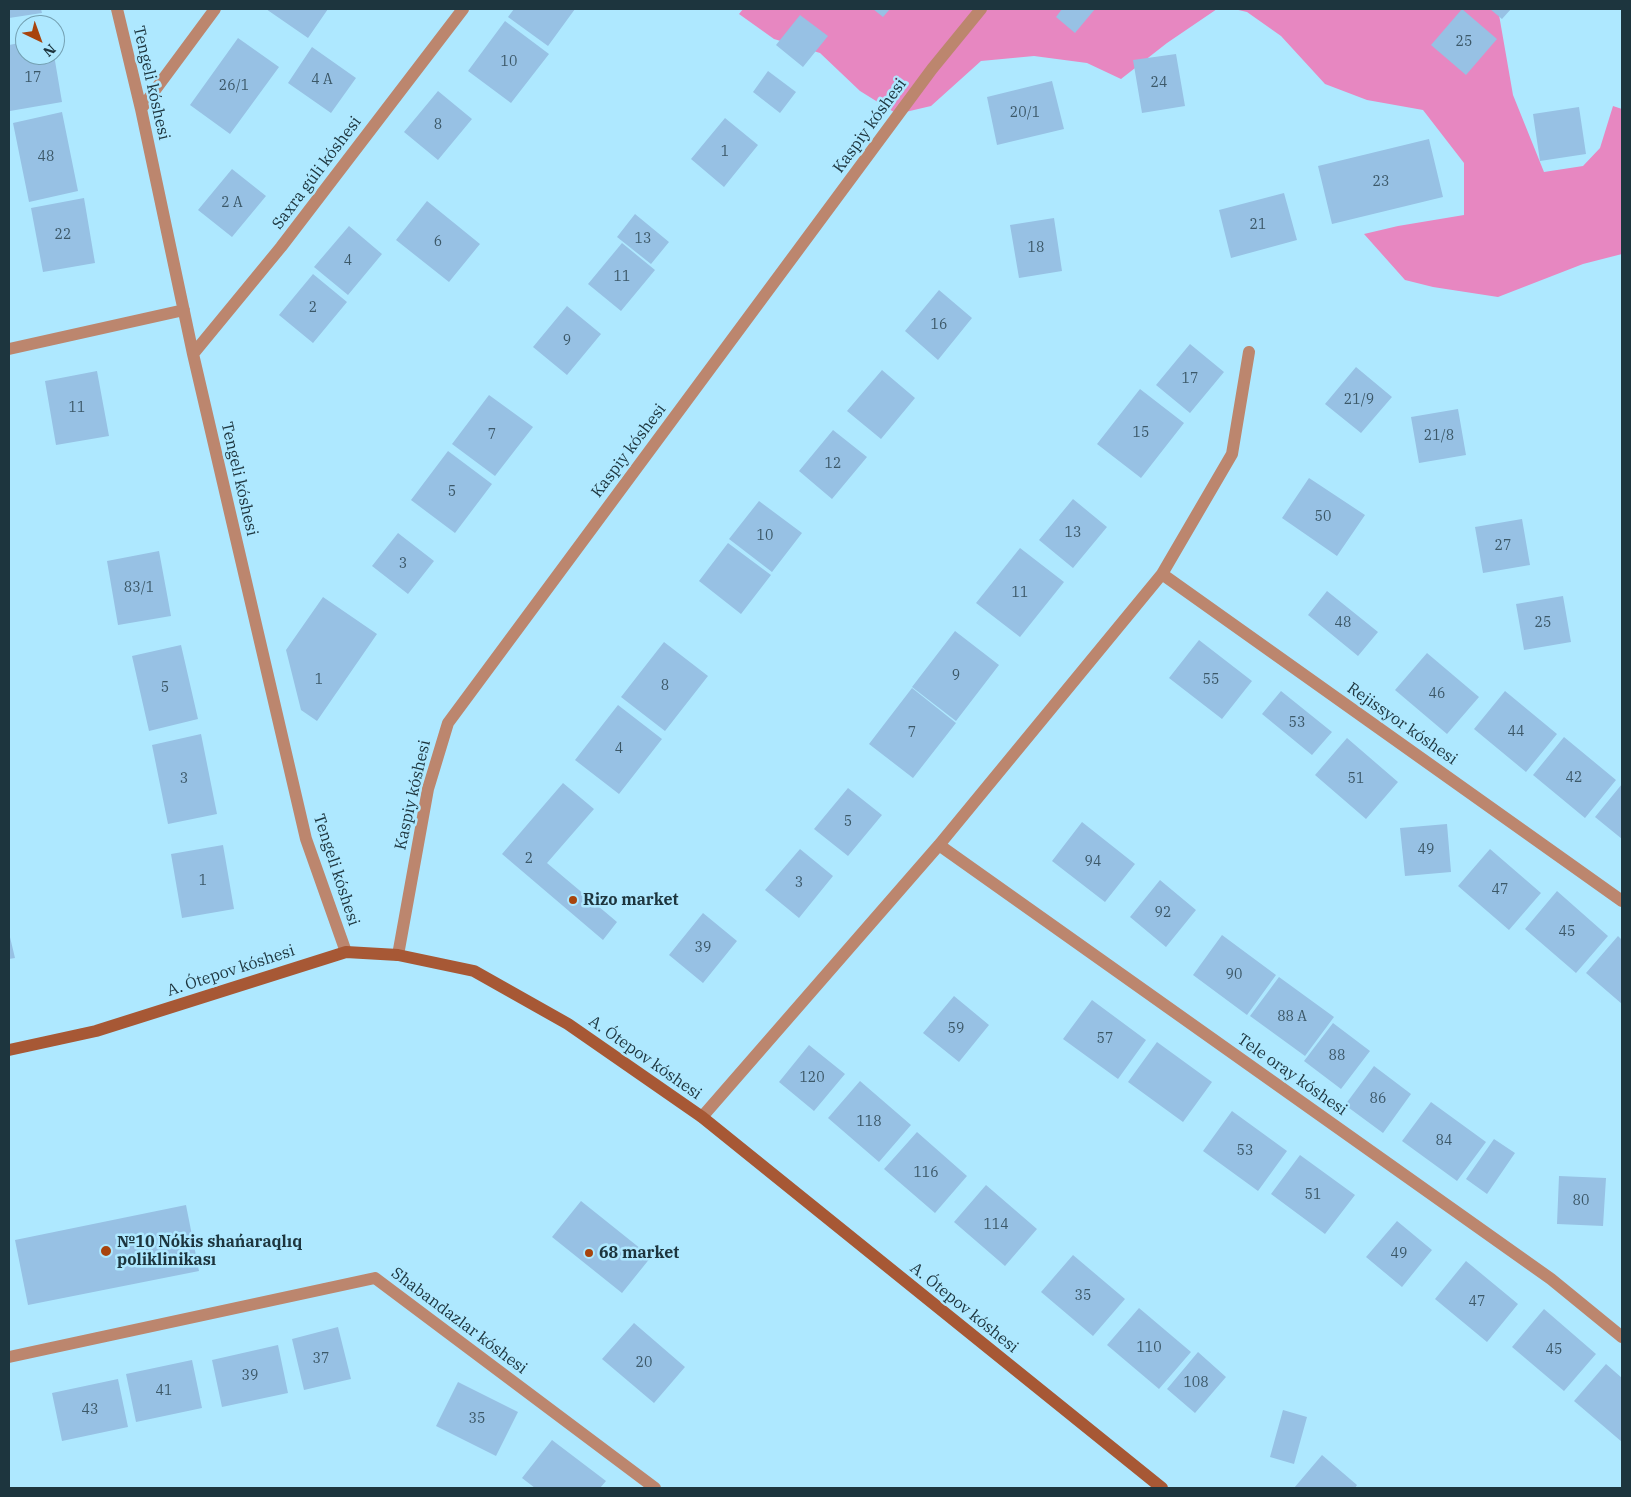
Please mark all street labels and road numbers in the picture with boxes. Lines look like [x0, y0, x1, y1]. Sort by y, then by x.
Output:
street label: Tengeli kóshesi [129, 24, 173, 142]
street label: Kaspiy kóshesi [829, 75, 911, 177]
street label: Saxra gúli kóshesi [268, 113, 366, 233]
street label: Kaspiy kóshesi [588, 400, 670, 502]
street label: Tengeli kóshesi [217, 420, 261, 538]
street label: Rejissyor kóshesi [1343, 679, 1461, 769]
street label: Kaspiy kóshesi [391, 738, 435, 852]
street label: Tengeli kóshesi [309, 812, 363, 928]
street label: A. Ótepov kóshesi [165, 941, 297, 1001]
street label: A. Ótepov kóshesi [585, 1012, 705, 1104]
street label: Tele oray kóshesi [1233, 1030, 1351, 1120]
street label: A. Ótepov kóshesi [906, 1259, 1022, 1357]
street label: Shabandazlar kóshesi [387, 1264, 531, 1378]

